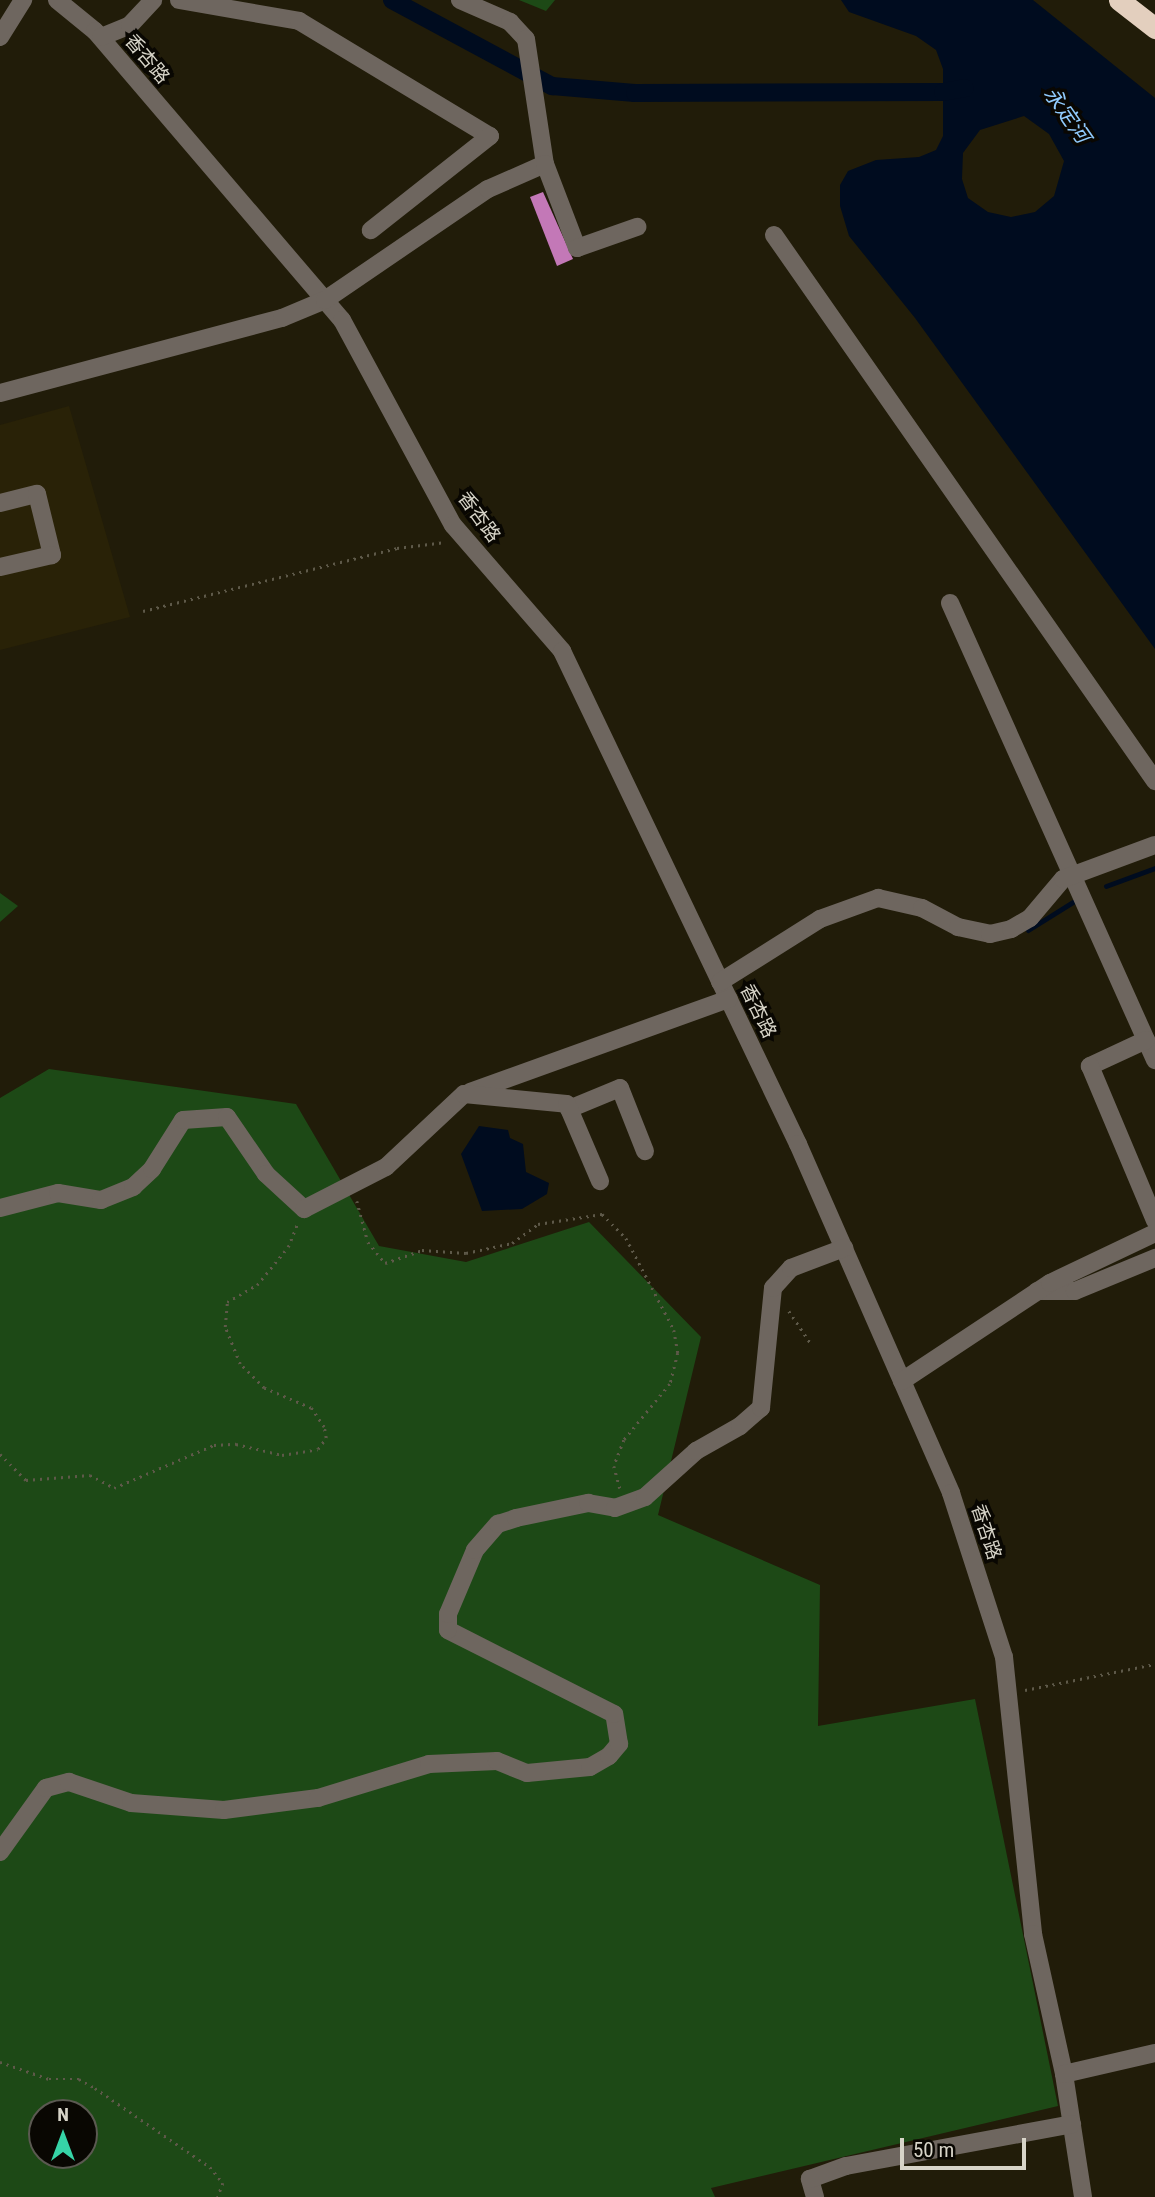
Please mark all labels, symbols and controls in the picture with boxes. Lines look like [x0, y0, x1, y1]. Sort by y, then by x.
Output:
street label: 香杏路 [120, 30, 174, 88]
water label: 永定河 [1039, 82, 1095, 148]
street label: 香杏路 [453, 487, 505, 547]
street label: 香杏路 [735, 980, 781, 1042]
street label: 香杏路 [966, 1501, 1006, 1563]
north arrow [28, 2099, 98, 2169]
text: N [57, 2103, 69, 2126]
scale bar [903, 2124, 1029, 2168]
text: 50 m [913, 2138, 954, 2162]

